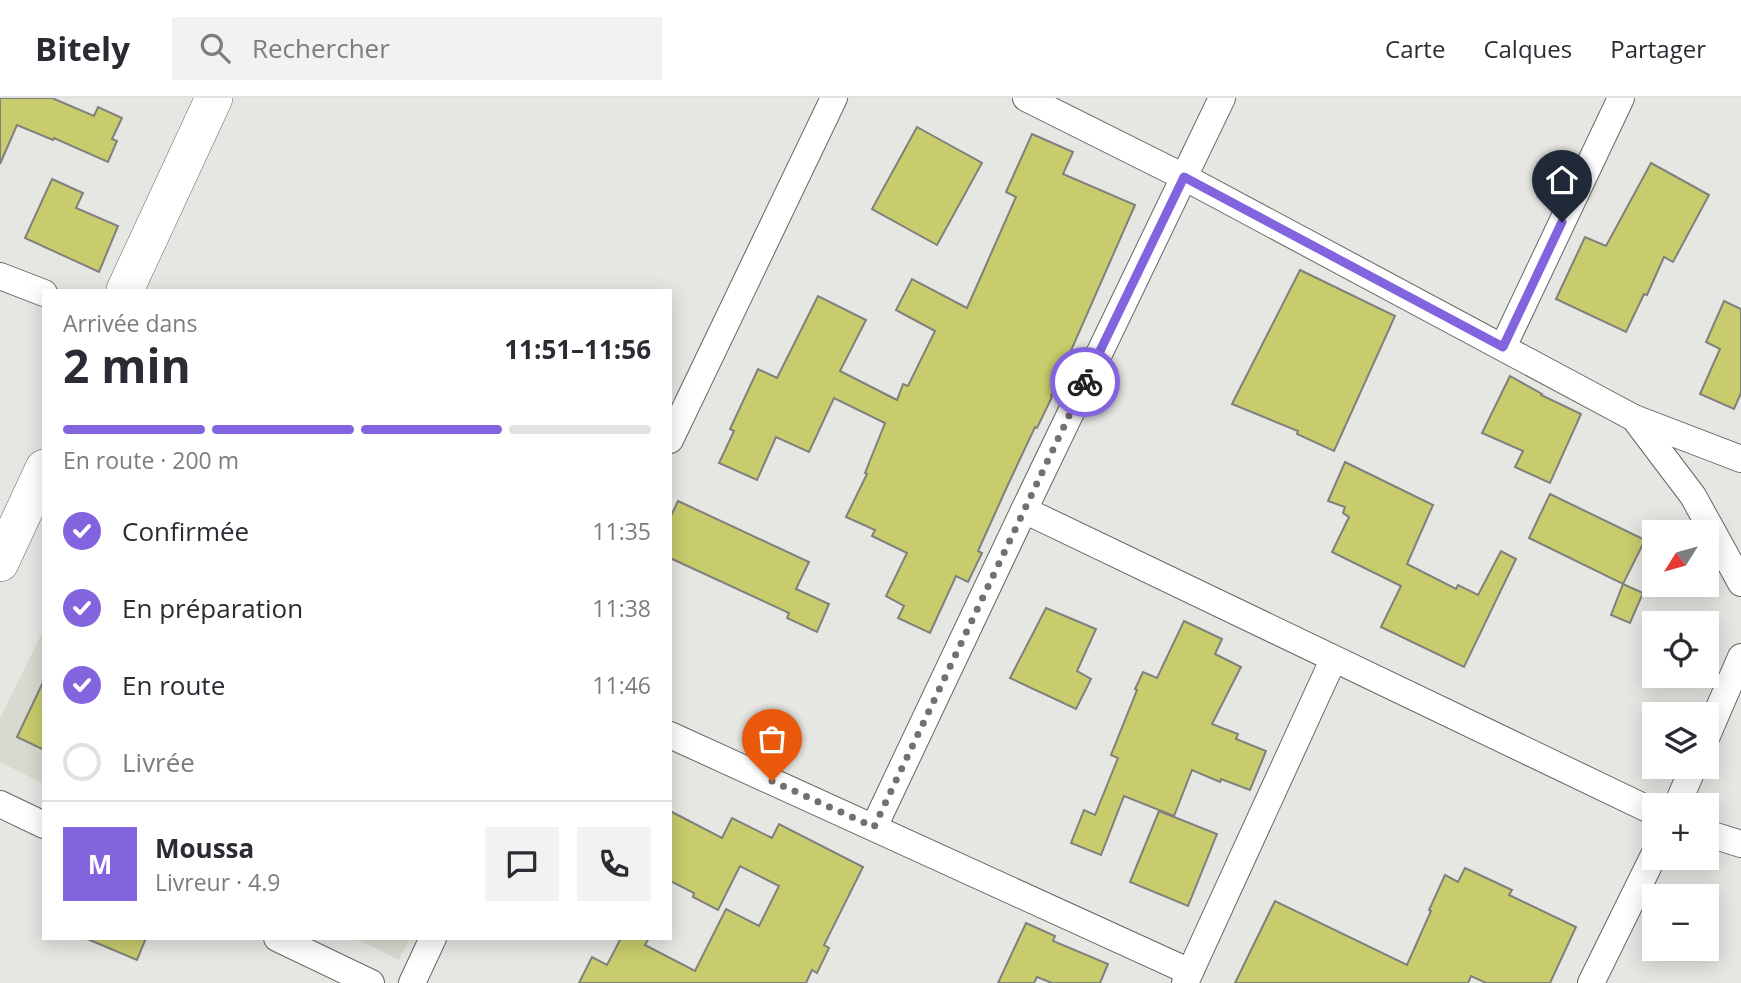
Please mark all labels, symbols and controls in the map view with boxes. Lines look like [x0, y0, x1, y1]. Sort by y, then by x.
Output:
search box [172, 17, 662, 80]
text: Bitely [35, 26, 130, 71]
icon: search [196, 29, 234, 67]
text: Rechercher [252, 30, 390, 66]
text: Carte [1385, 32, 1445, 65]
text: Calques [1483, 32, 1572, 65]
text: Partager [1610, 32, 1706, 65]
pin [1532, 150, 1592, 222]
icon: home [1543, 161, 1581, 199]
text: Arrivée dans [63, 307, 197, 339]
text: 11:51–11:56 [504, 331, 651, 367]
text: 2 min [63, 334, 191, 396]
courier [1050, 347, 1120, 417]
icon: bike [1066, 363, 1104, 401]
text: En route · 200 m [63, 444, 239, 476]
icon: check [63, 512, 101, 550]
text: Confirmée [122, 513, 249, 549]
text: 11:35 [592, 515, 651, 547]
north arrow [1642, 520, 1718, 597]
map controls [1642, 520, 1719, 961]
icon: check [63, 589, 101, 627]
text: En préparation [122, 590, 303, 626]
text: 11:38 [592, 592, 651, 624]
button: locate [1642, 611, 1719, 688]
icon: check [63, 666, 101, 704]
text: En route [122, 667, 225, 703]
text: 11:46 [592, 669, 651, 701]
button: layers [1642, 702, 1719, 779]
pin [742, 709, 802, 781]
icon: bag [753, 720, 791, 758]
text: Livrée [122, 744, 195, 780]
button: + [1642, 793, 1719, 870]
button: chat [485, 827, 559, 901]
button: phone [577, 827, 651, 901]
text: Moussa [155, 830, 254, 866]
text: M [88, 846, 112, 882]
text: Livreur · 4.9 [155, 866, 280, 898]
button: − [1642, 884, 1719, 961]

